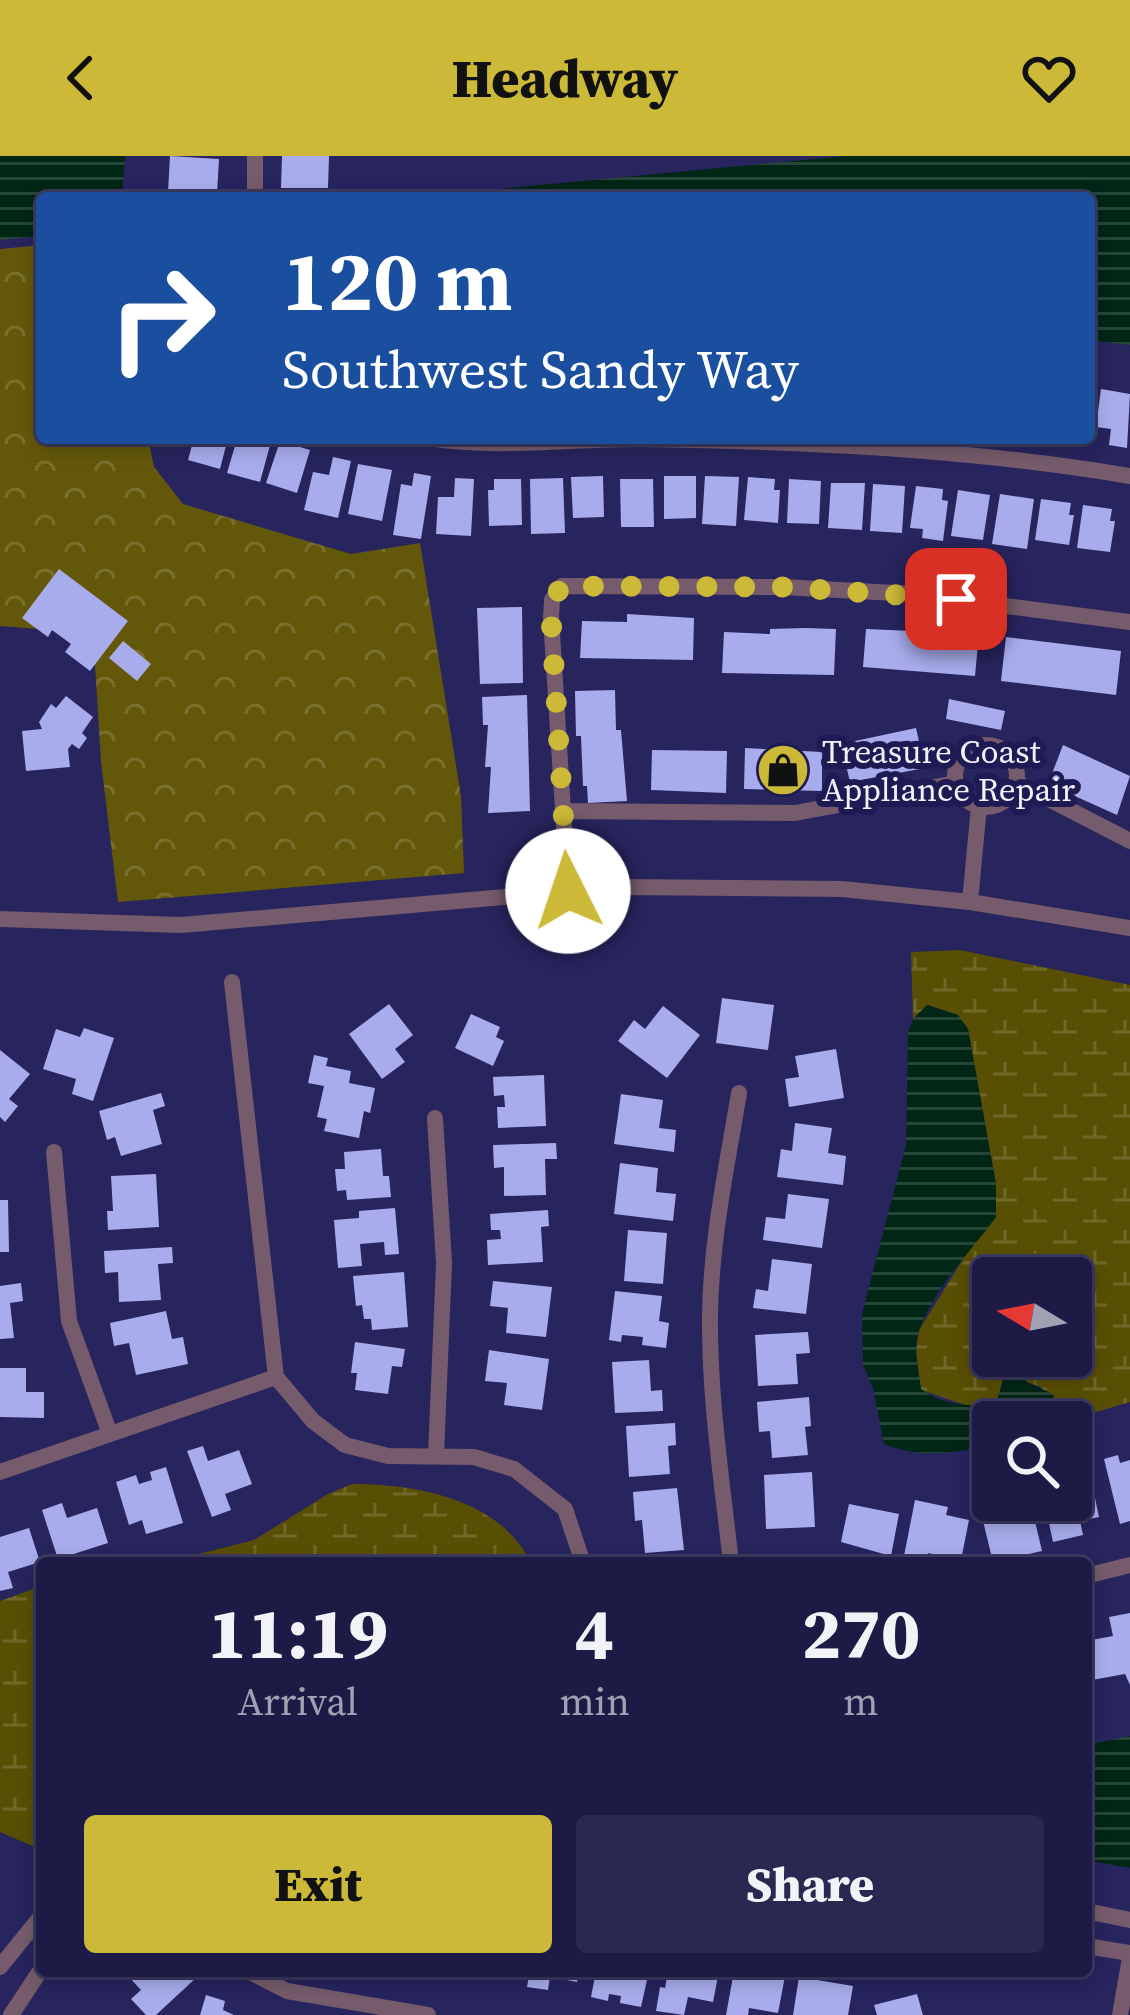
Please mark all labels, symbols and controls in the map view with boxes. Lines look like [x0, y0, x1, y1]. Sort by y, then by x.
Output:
text: Headway [452, 41, 678, 115]
icon: back [48, 45, 114, 111]
icon: heart [1016, 45, 1082, 111]
text: 120 m [282, 223, 513, 338]
icon: right [84, 240, 240, 396]
text: Southwest Sandy Way [282, 332, 799, 406]
pin [905, 548, 1007, 650]
icon: arrive [923, 566, 989, 632]
place label: Treasure Coast Appliance Repair [822, 729, 1075, 812]
shop icon: Treasure Coast Appliance Repair [755, 742, 811, 798]
position arrow [505, 828, 631, 954]
north arrow [972, 1257, 1092, 1377]
map controls [972, 1257, 1092, 1521]
button: search [972, 1401, 1092, 1521]
text: 11:19 [208, 1583, 388, 1682]
text: 4 [575, 1583, 614, 1682]
text: 270 [801, 1583, 920, 1682]
text: Arrival [237, 1675, 358, 1728]
text: min [559, 1675, 630, 1728]
text: m [843, 1675, 878, 1728]
button: Exit [84, 1815, 552, 1953]
button: Share [576, 1815, 1044, 1953]

